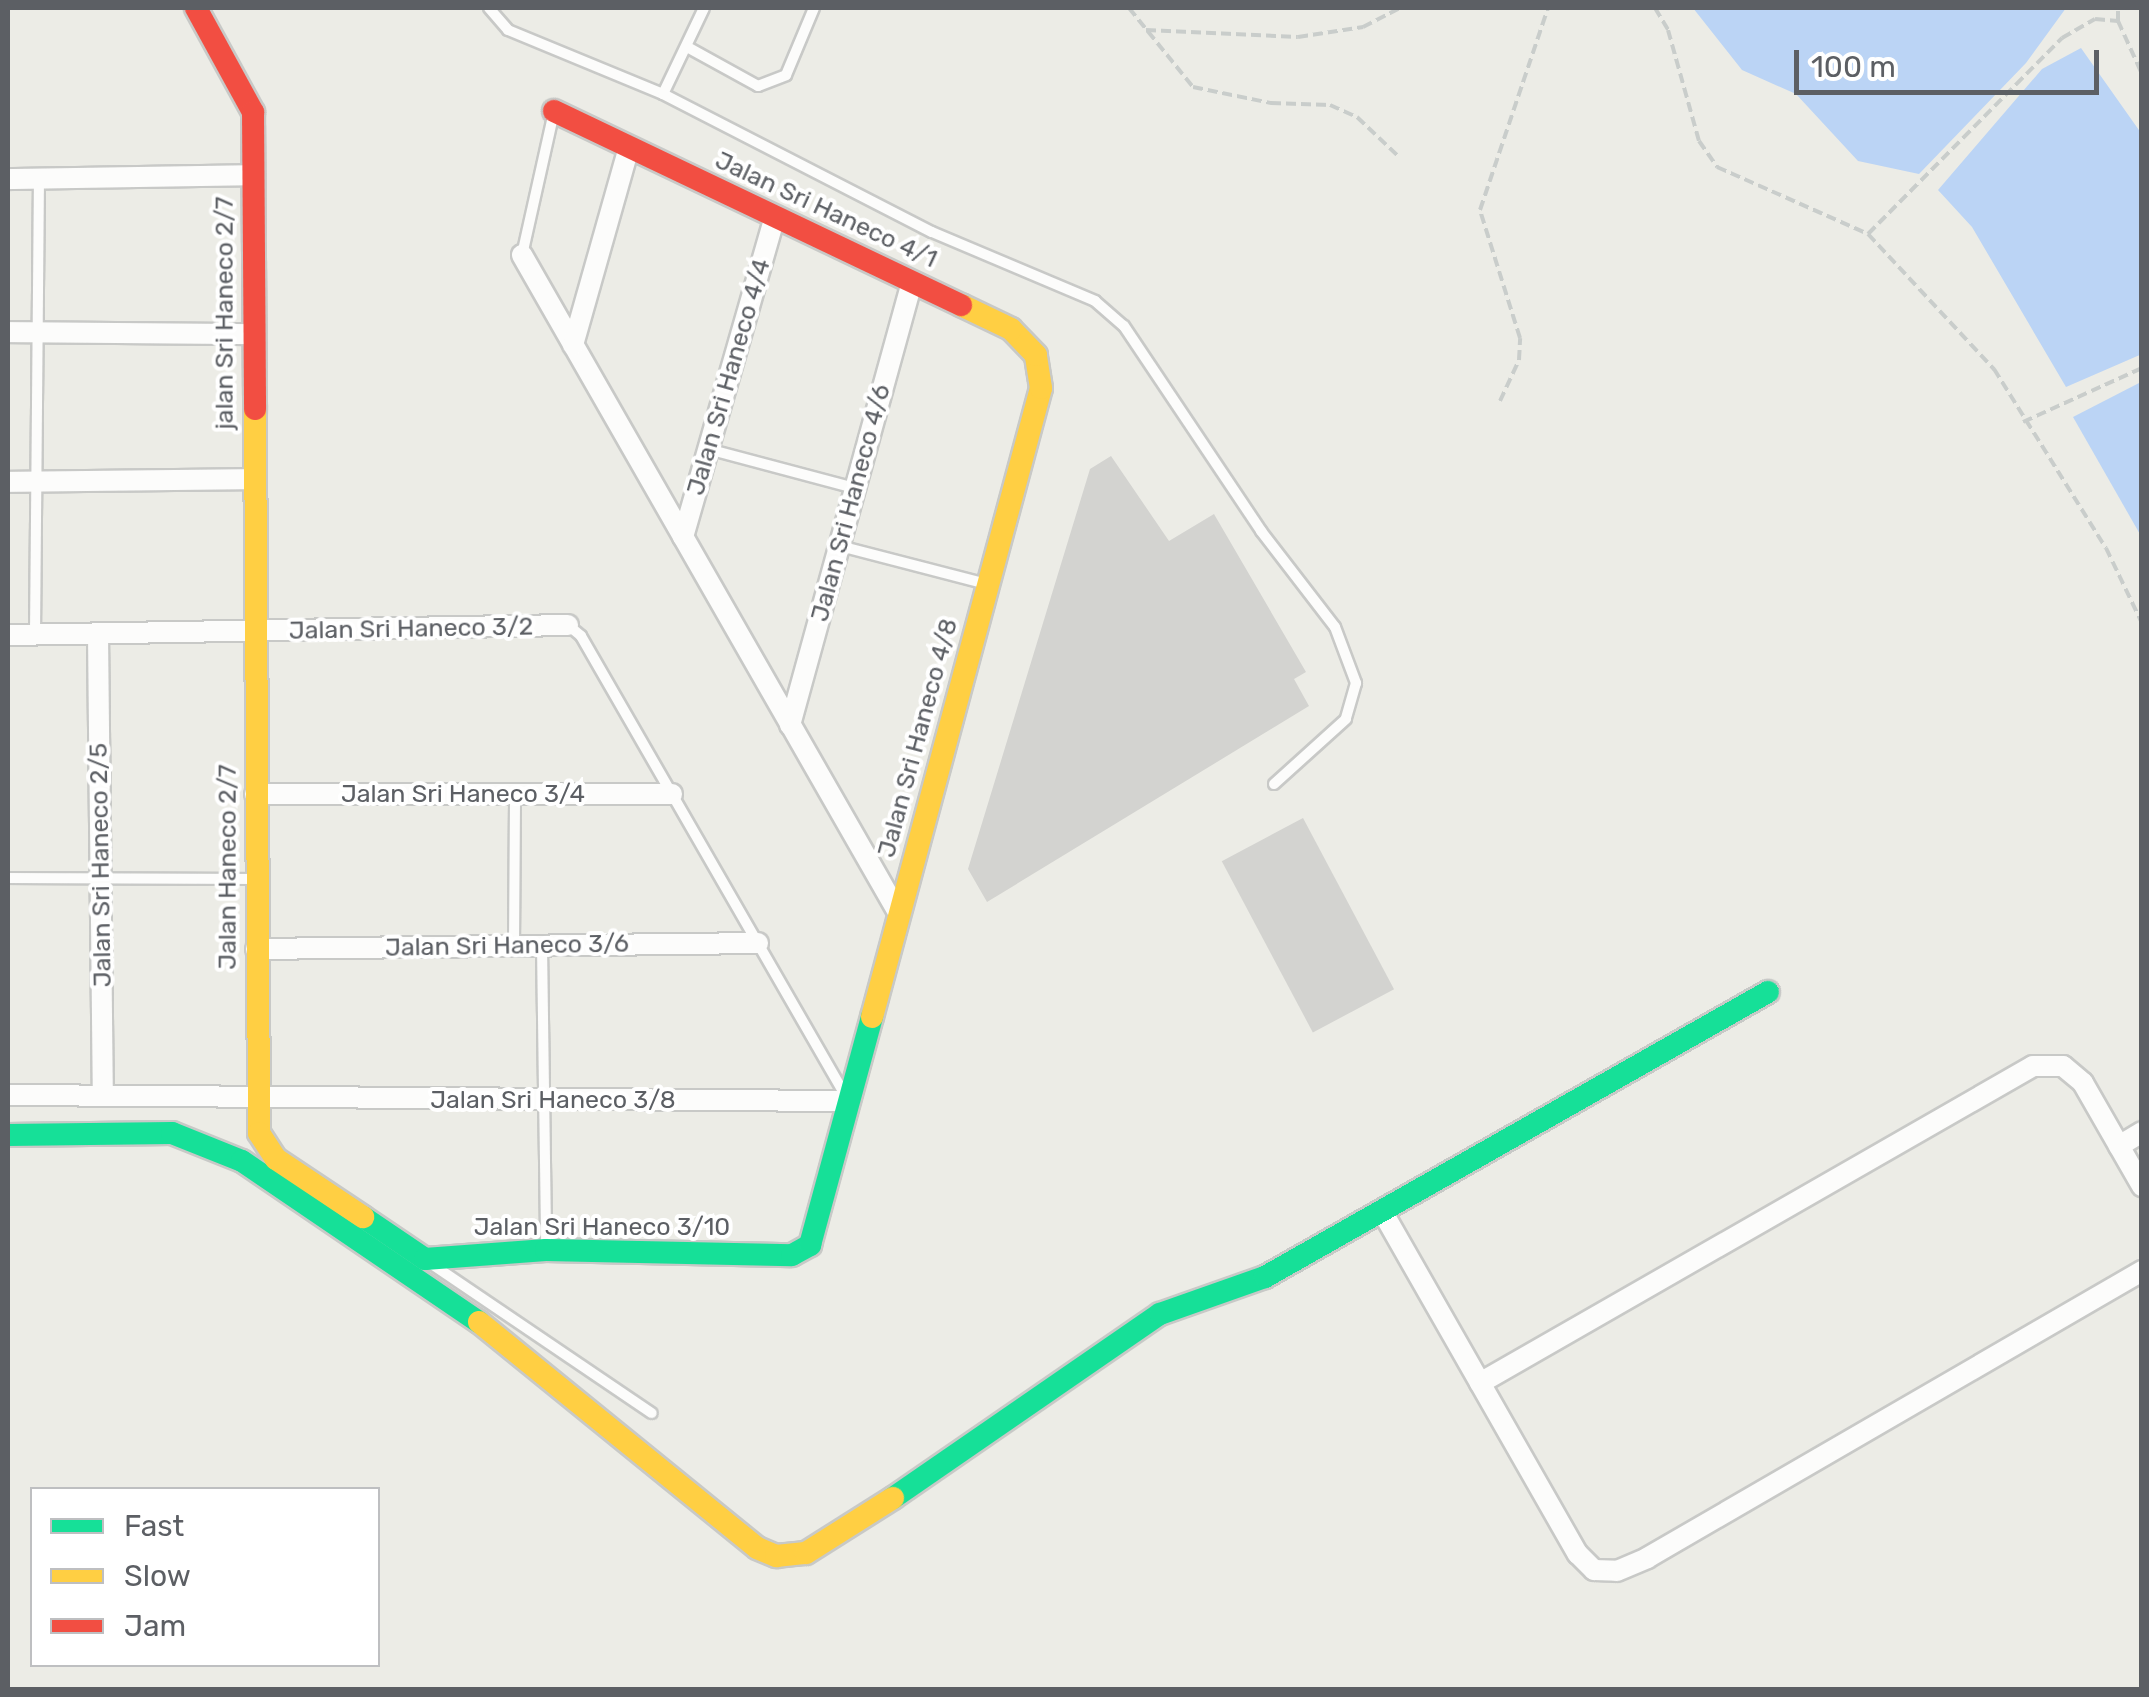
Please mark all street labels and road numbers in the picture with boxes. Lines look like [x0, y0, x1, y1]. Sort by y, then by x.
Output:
street label: Jalan Sri Haneco 4/1 [710, 145, 942, 275]
street label: jalan Sri Haneco 2/7 [210, 196, 240, 430]
street label: Jalan Sri Haneco 4/4 [681, 255, 777, 499]
street label: Jalan Sri Haneco 4/6 [805, 381, 897, 625]
street label: Jalan Sri Haneco 3/2 [289, 612, 533, 646]
street label: Jalan Sri Haneco 4/8 [872, 615, 964, 861]
street label: Jalan Sri Haneco 2/5 [84, 743, 118, 987]
street label: Jalan Haneco 2/7 [213, 764, 243, 970]
street label: Jalan Sri Haneco 3/4 [341, 779, 585, 809]
street label: Jalan Sri Haneco 3/6 [385, 929, 629, 963]
street label: Jalan Sri Haneco 3/8 [430, 1085, 676, 1115]
street label: Jalan Sri Haneco 3/10 [474, 1212, 730, 1242]

